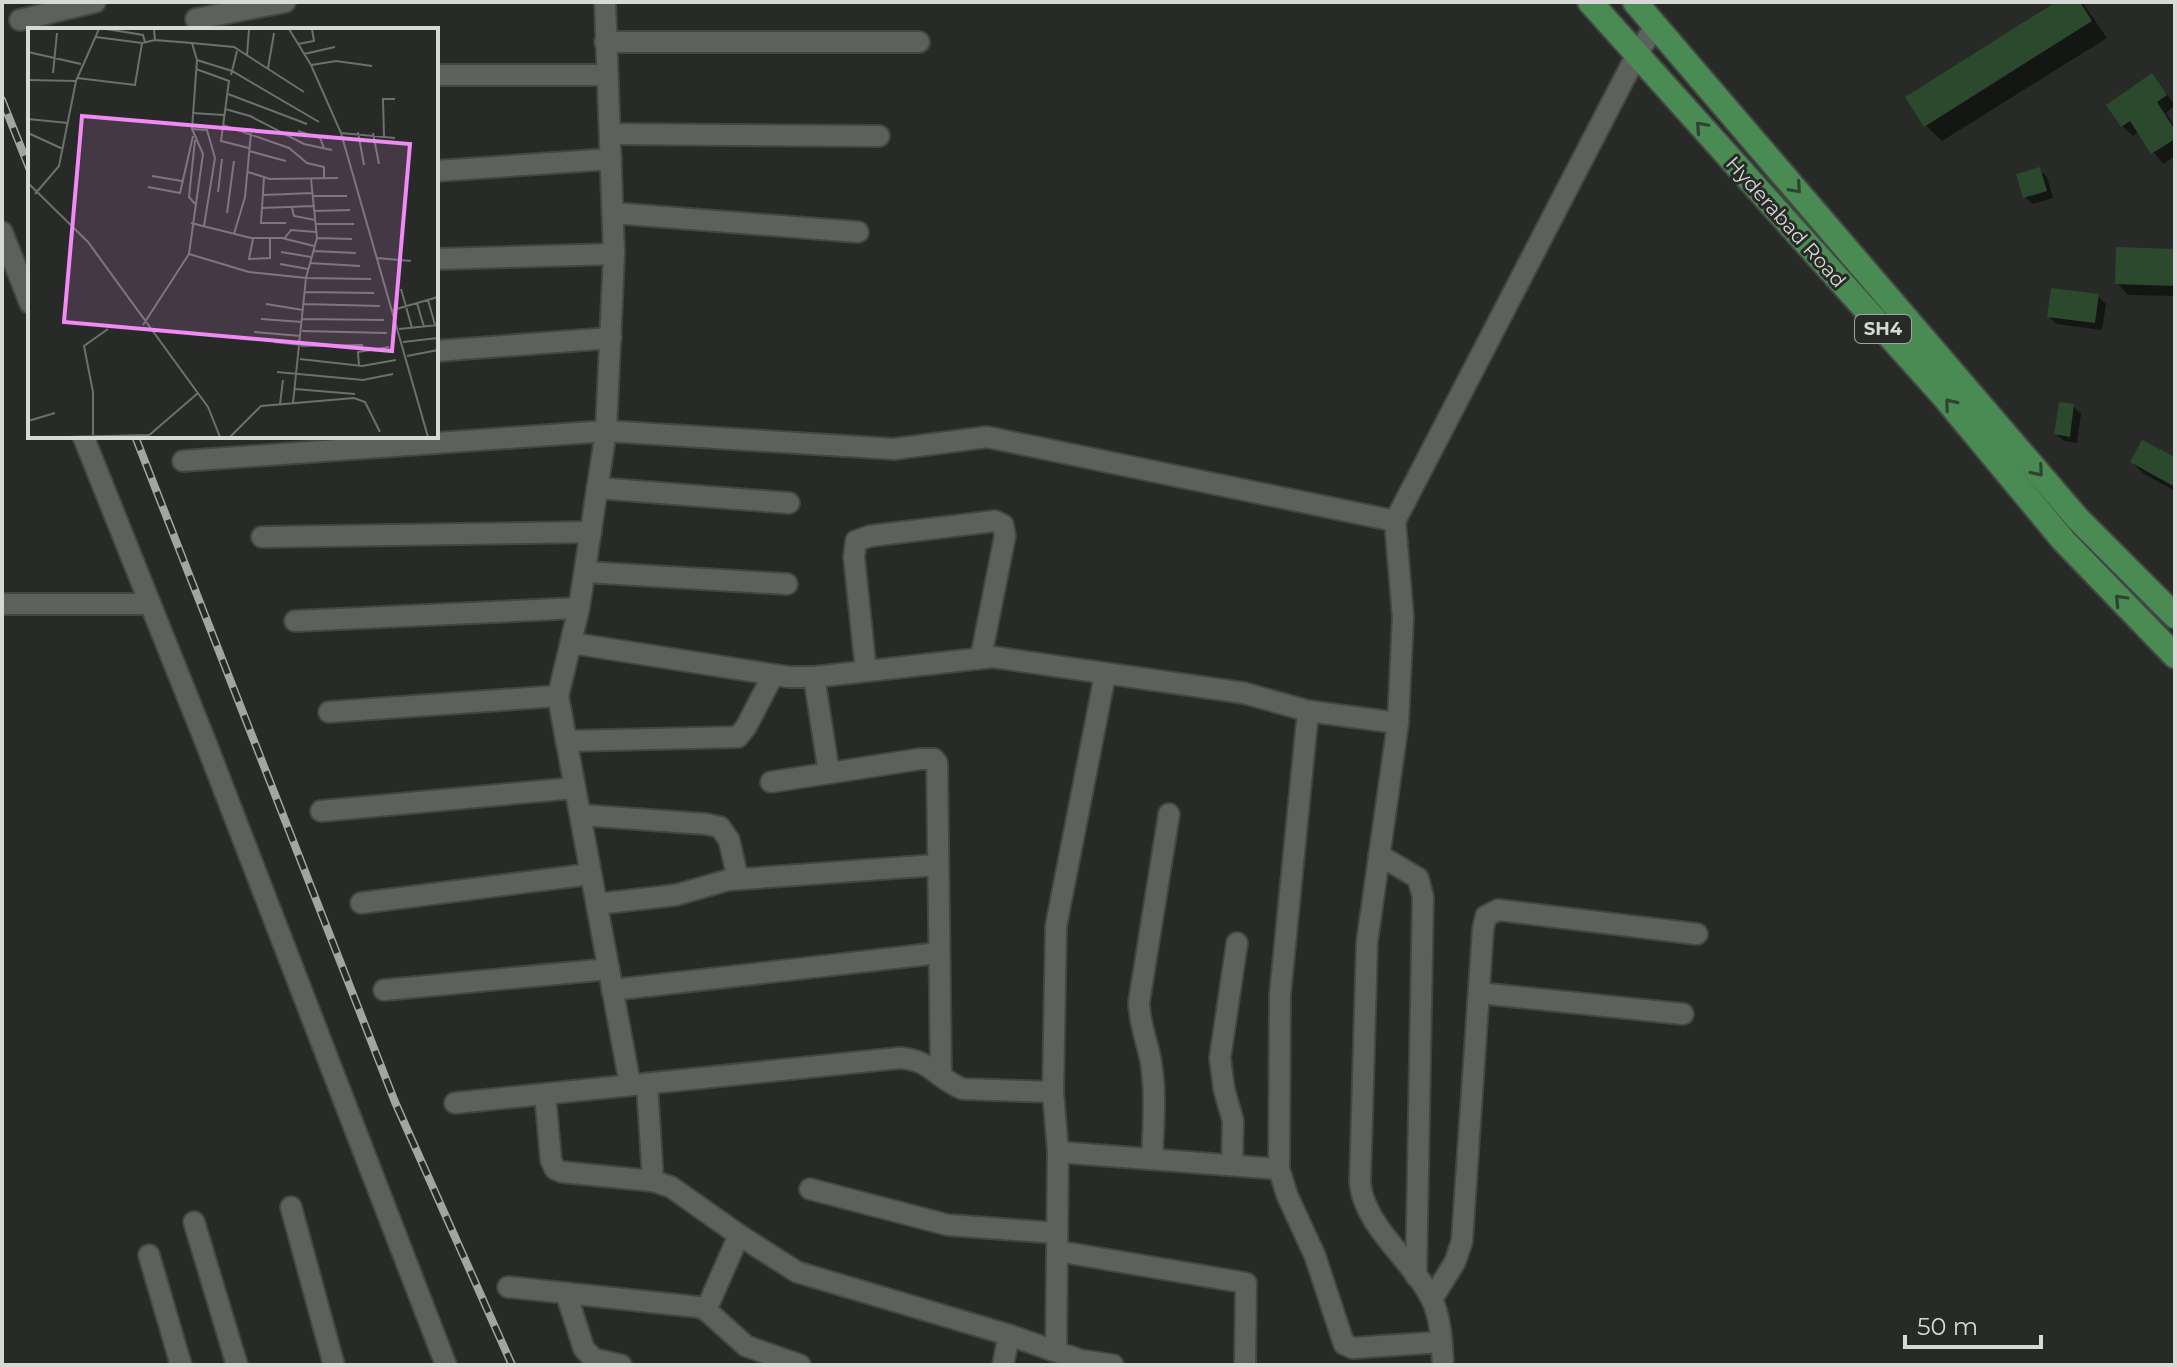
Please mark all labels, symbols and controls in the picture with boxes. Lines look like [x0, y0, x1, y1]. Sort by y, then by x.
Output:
inset map [28, 28, 438, 438]
one-way arrow [1696, 122, 1711, 137]
street label: Hyderabad Road [1721, 152, 1851, 292]
one-way arrow [1787, 178, 1801, 193]
road number: SH4 [1855, 315, 1911, 343]
one-way arrow [1945, 398, 1960, 413]
one-way arrow [2028, 461, 2043, 476]
one-way arrow [2115, 595, 2130, 609]
scale bar [1905, 1299, 2041, 1349]
text: 50 m [1917, 1312, 1978, 1341]

